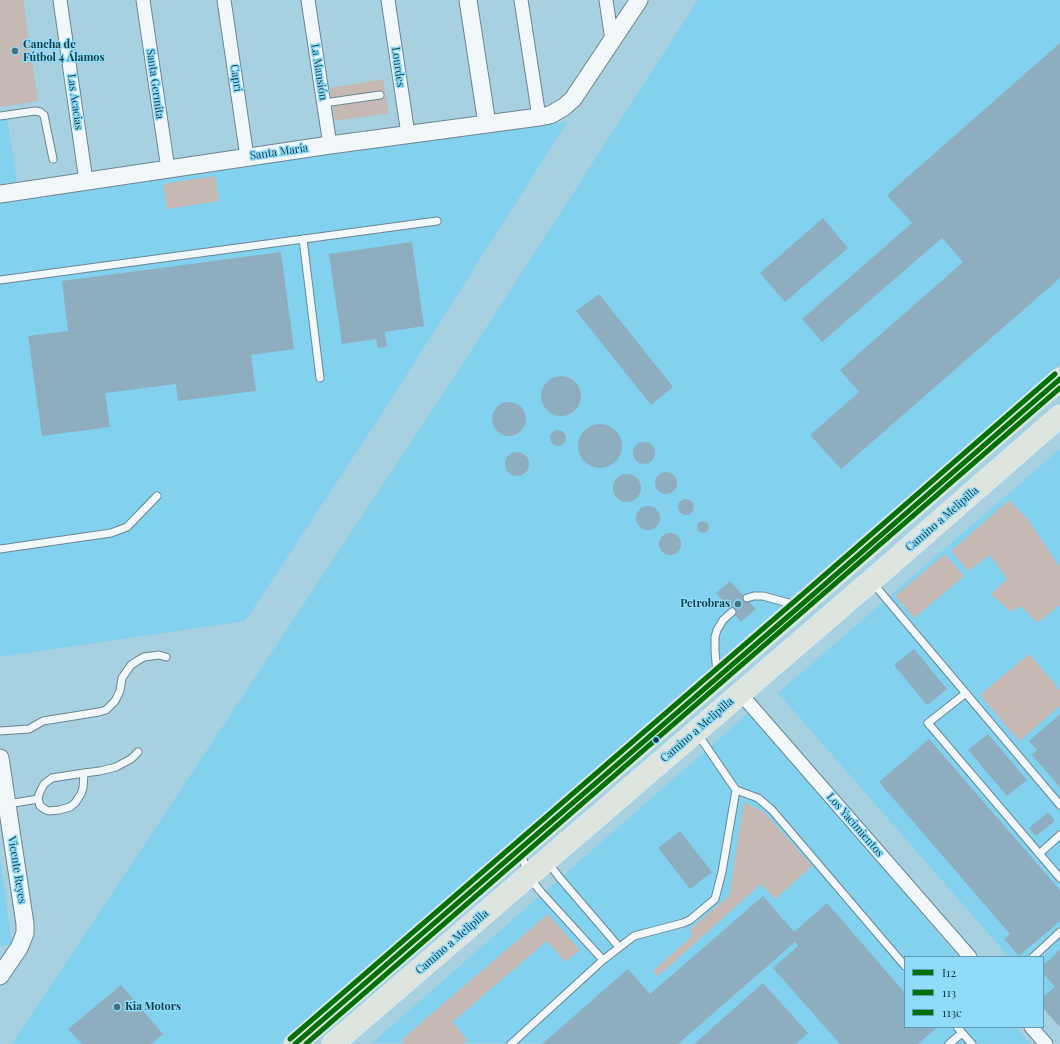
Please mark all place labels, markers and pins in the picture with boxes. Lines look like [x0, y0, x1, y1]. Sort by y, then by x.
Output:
place label: Cancha de Fútbol 4 Álamos [23, 38, 105, 64]
marker: Cancha de Fútbol 4 Álamos [10, 46, 20, 56]
place label: Petrobras [680, 597, 730, 611]
marker: Petrobras [733, 599, 743, 609]
unlabelled marker [651, 735, 661, 745]
place label: Kia Motors [125, 1000, 181, 1014]
marker: Kia Motors [112, 1002, 122, 1012]

